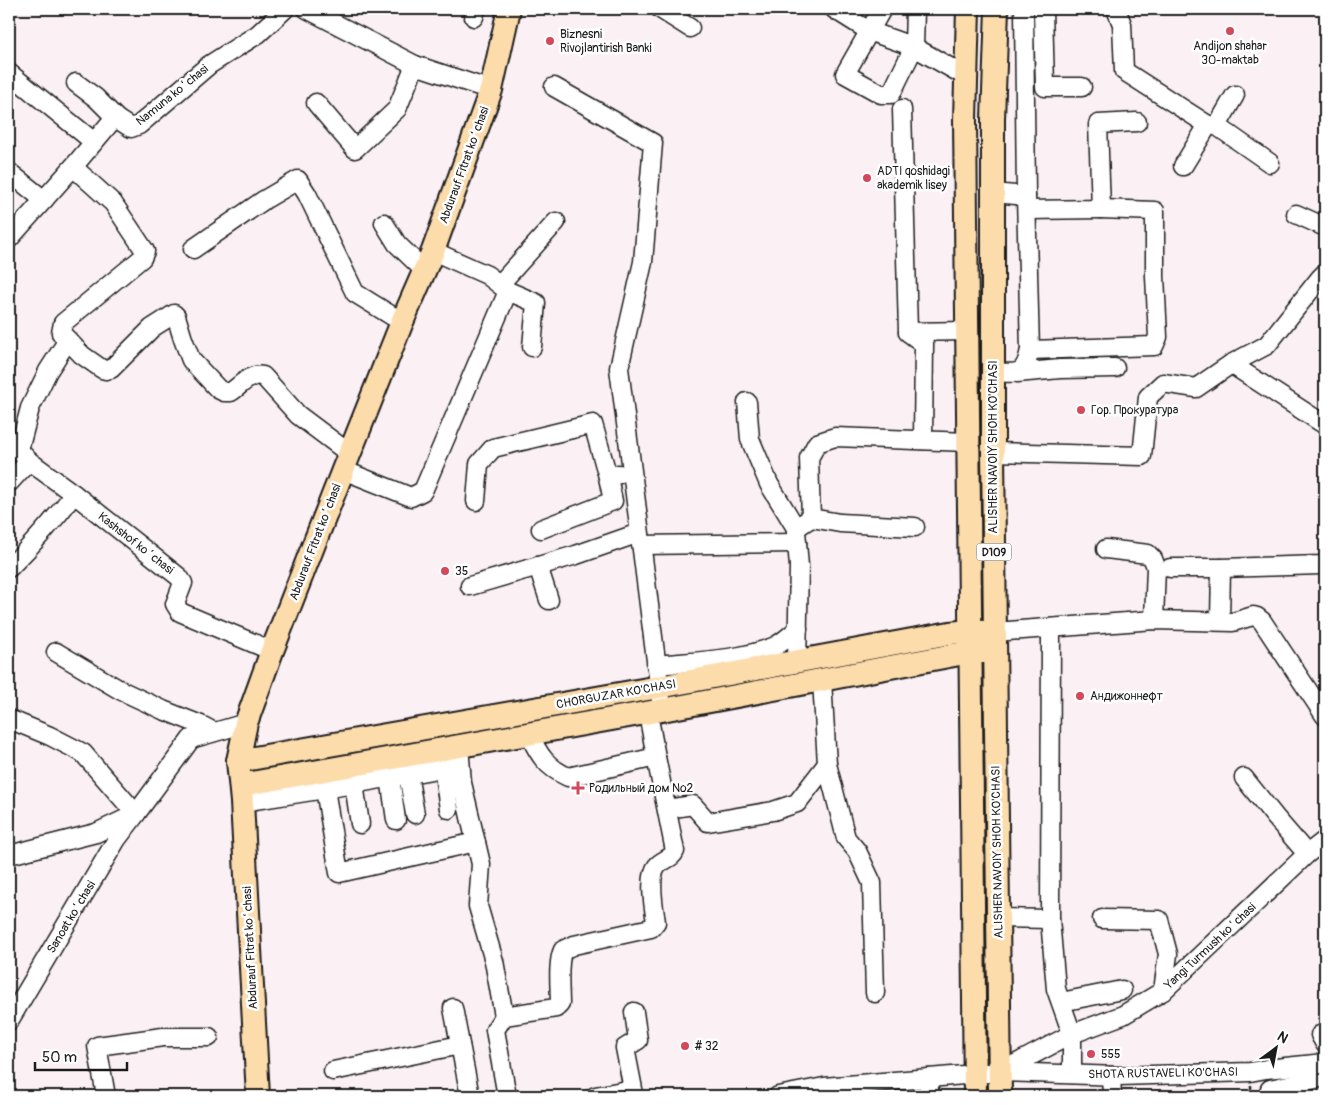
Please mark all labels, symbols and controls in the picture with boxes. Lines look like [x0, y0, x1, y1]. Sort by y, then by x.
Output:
marker: Andijon shahar 30-maktab [1224, 25, 1236, 37]
place label: Biznesni Rivojlantirish Banki [560, 27, 652, 56]
marker: Biznesni Rivojlantirish Banki [544, 35, 556, 47]
place label: Andijon shahar 30-maktab [1193, 39, 1267, 68]
street label: Namuna koʻchasi [133, 62, 212, 129]
street label: Abdurauf Fitrat koʻchasi [436, 105, 493, 226]
place label: ADTI qoshidagi akademik lisey [877, 164, 950, 193]
marker: ADTI qoshidagi akademik lisey [861, 172, 873, 184]
street label: ALISHER NAVOIY SHOH KO'CHASI [986, 360, 1001, 534]
place label: Гор. Прокуратура [1091, 403, 1179, 418]
marker: Гор. Прокуратура [1075, 404, 1087, 416]
street label: Abdurauf Fitrat koʻchasi [286, 482, 345, 602]
street label: Kashshof koʻchasi [95, 509, 177, 578]
road number: D109 [976, 544, 1012, 560]
place label: 35 [455, 564, 468, 579]
marker: 35 [439, 565, 451, 577]
street label: CHORGUZAR KO'CHASI [555, 677, 677, 712]
place label: Андижоннефт [1090, 689, 1163, 704]
marker: Андижоннефт [1074, 690, 1086, 702]
street label: ALISHER NAVOIY SHOH KO'CHASI [988, 765, 1007, 939]
marker: Родильный дом №2 [571, 781, 585, 795]
place label: Родильный дом №2 [589, 781, 694, 796]
street label: Sanoat koʻchasi [44, 878, 99, 956]
street label: Abdurauf Fitrat koʻchasi [240, 886, 261, 1010]
street label: Yangi Turmush koʻchasi [1161, 900, 1259, 993]
north arrow [1252, 1022, 1302, 1072]
text: N [1274, 1028, 1291, 1047]
place label: # 32 [694, 1039, 719, 1054]
scale bar [35, 1040, 128, 1072]
marker: # 32 [679, 1040, 691, 1052]
place label: 555 [1101, 1047, 1121, 1062]
text: 50 m [42, 1048, 77, 1067]
marker: 555 [1085, 1048, 1097, 1060]
street label: SHOTA RUSTAVELI KO'CHASI [1088, 1065, 1238, 1082]

